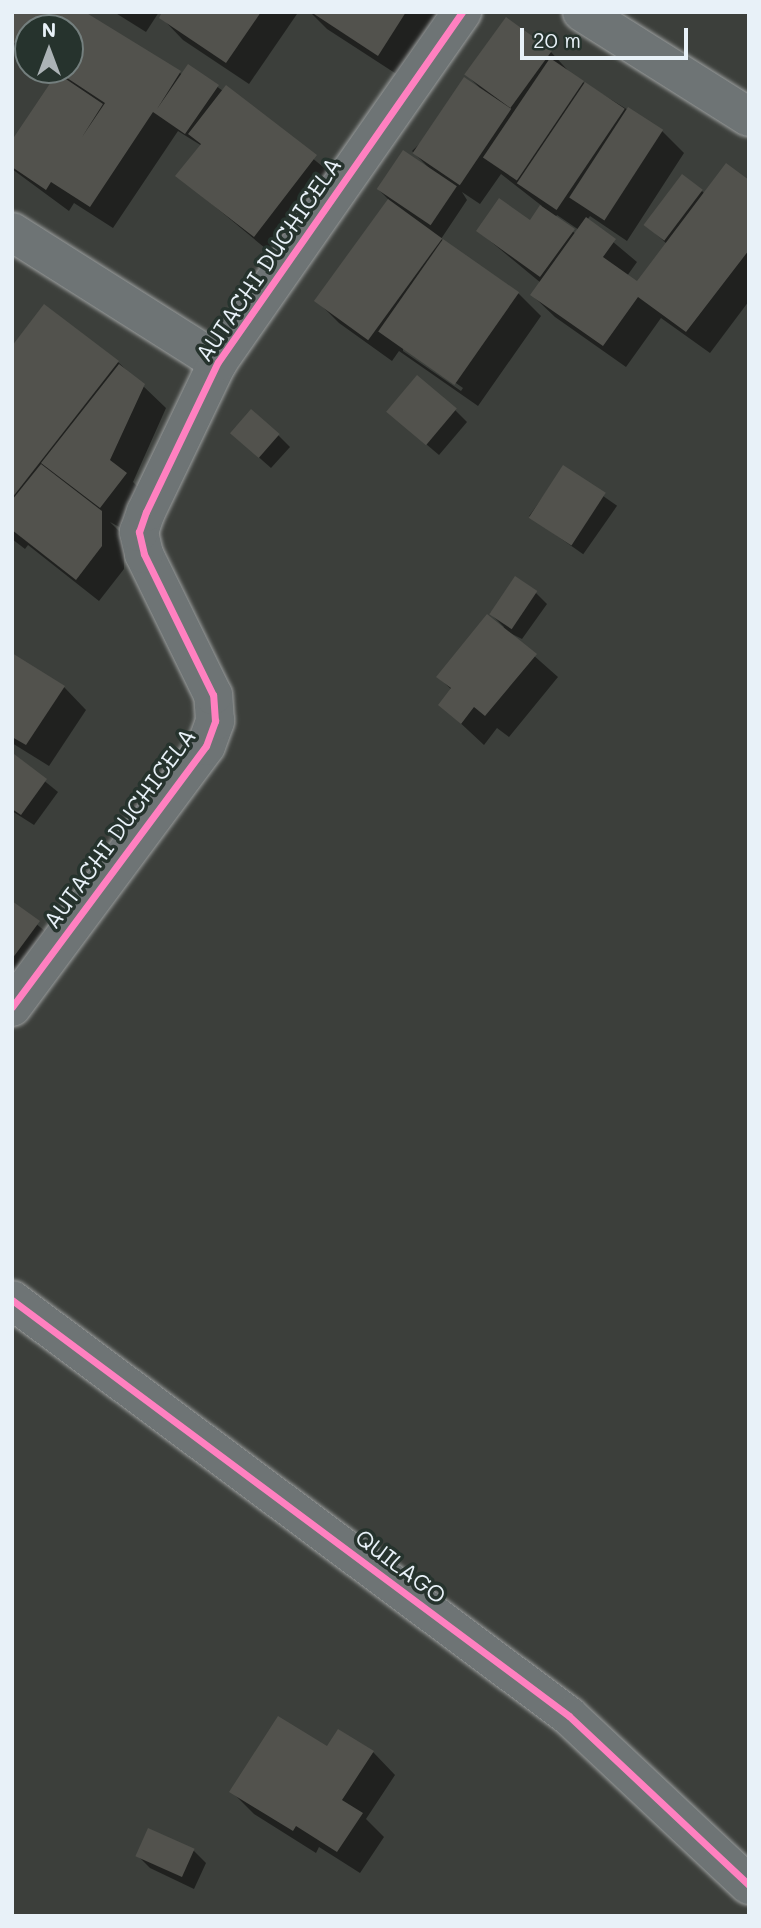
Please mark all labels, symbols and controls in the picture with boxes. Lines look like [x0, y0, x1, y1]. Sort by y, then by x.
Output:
north arrow [14, 14, 84, 84]
scale bar [523, 14, 691, 58]
text: N [42, 17, 56, 42]
text: 20 m [533, 26, 581, 53]
street label: AUTACHI DUCHICELA [189, 152, 347, 366]
street label: AUTACHI DUCHICELA [37, 723, 201, 933]
street label: QUILAGO [350, 1523, 452, 1609]

